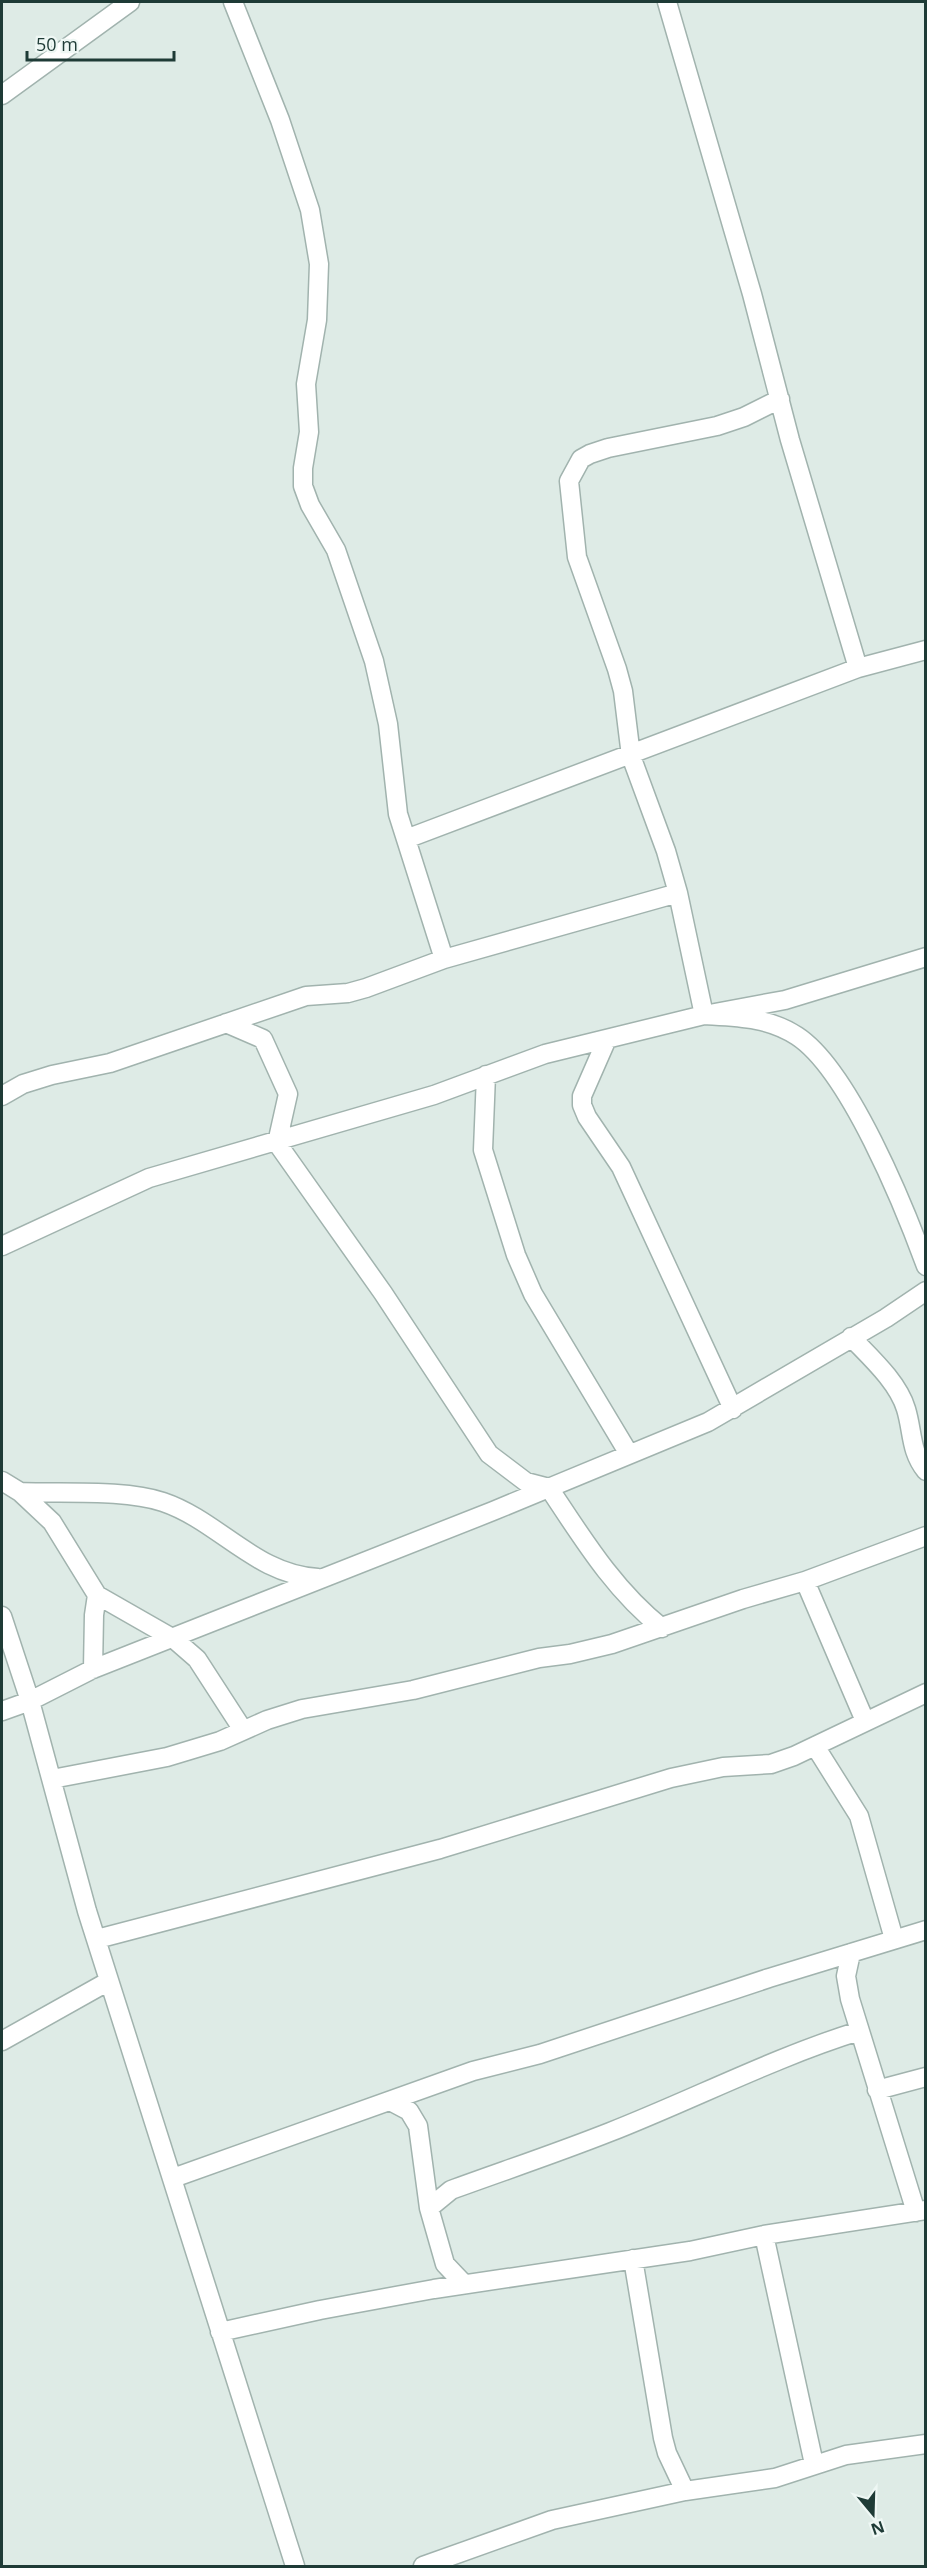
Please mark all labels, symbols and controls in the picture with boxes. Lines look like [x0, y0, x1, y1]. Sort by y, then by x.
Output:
scale bar [27, 24, 174, 62]
text: 50 m [36, 32, 78, 56]
north arrow [843, 2484, 903, 2544]
text: N [868, 2516, 888, 2541]

